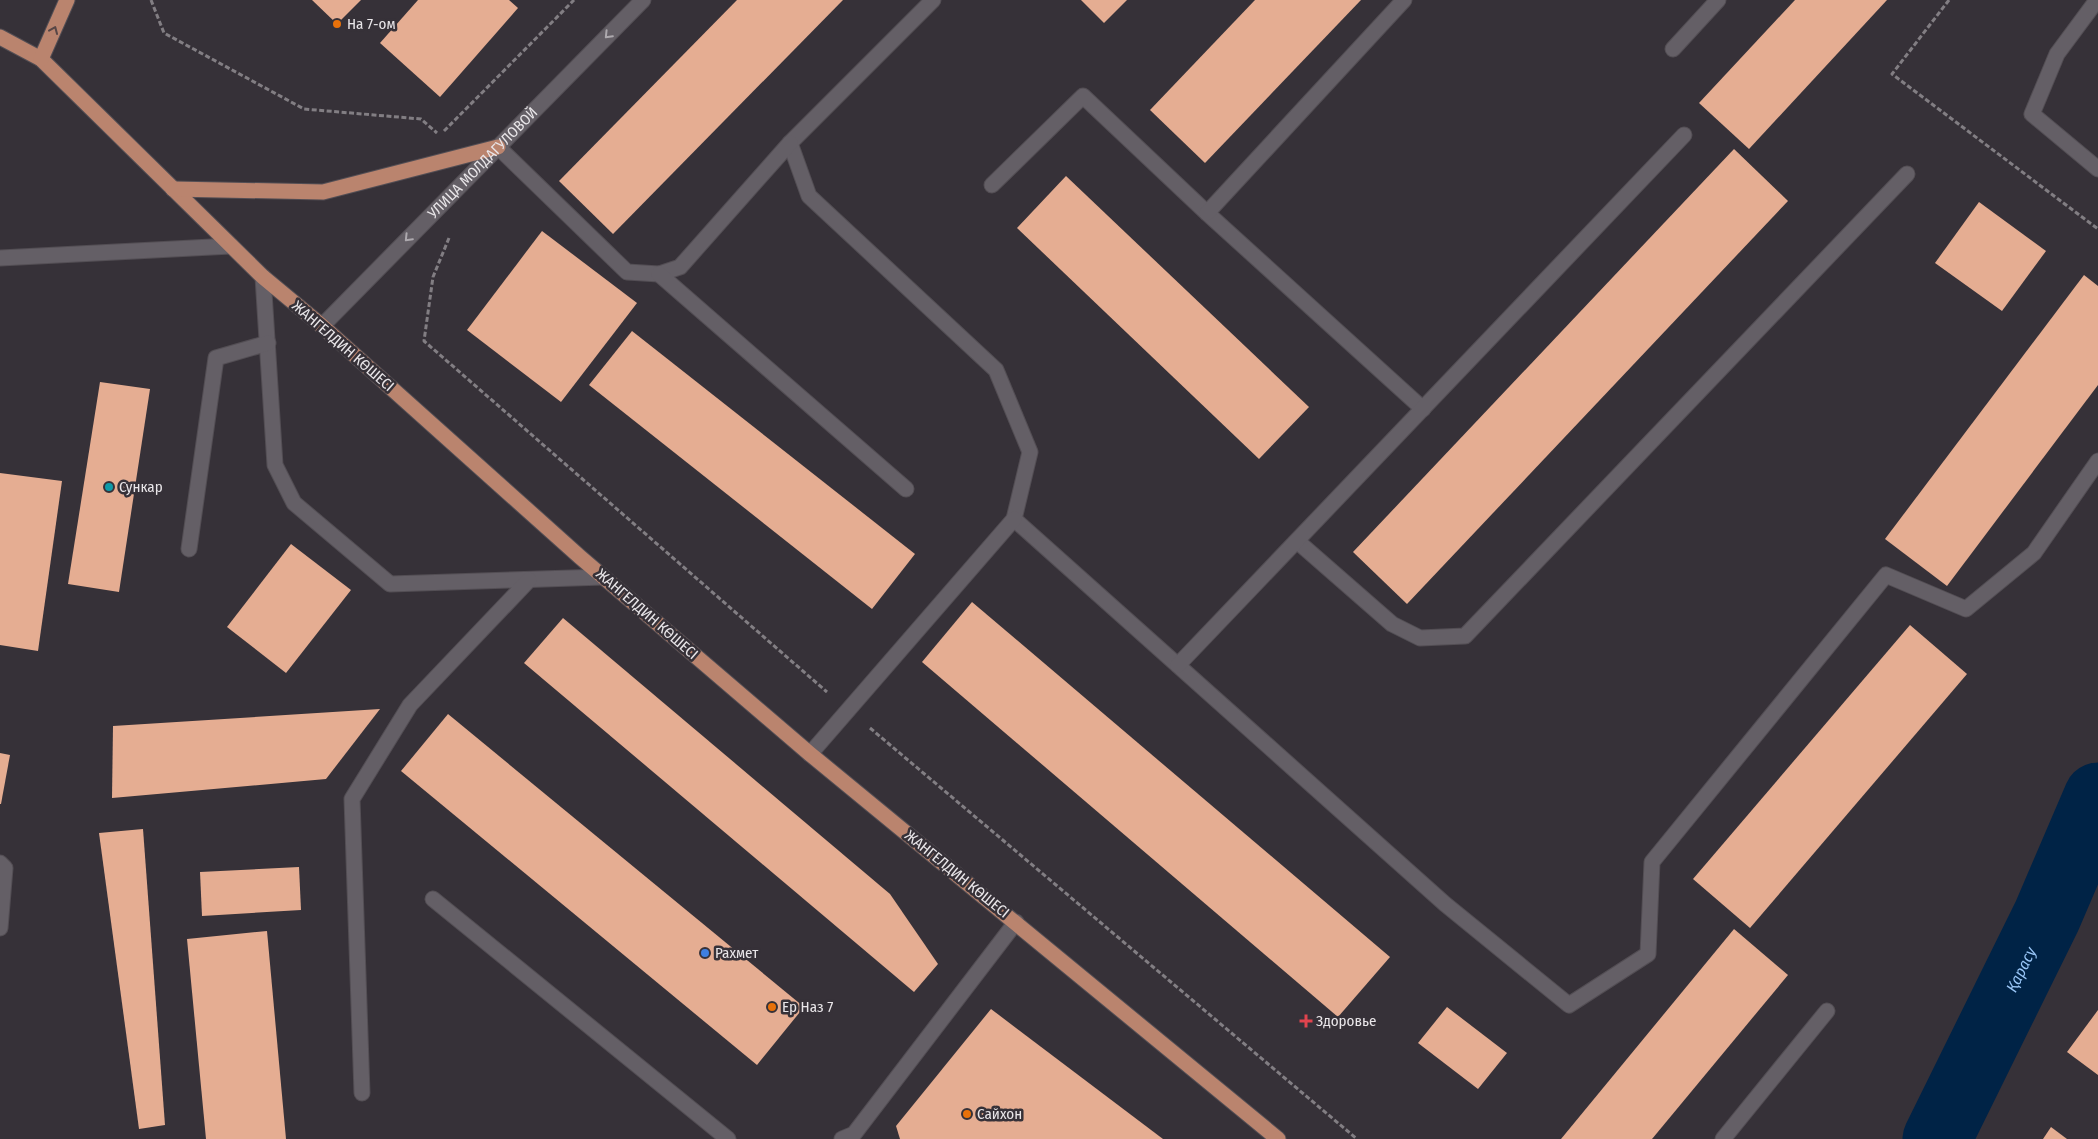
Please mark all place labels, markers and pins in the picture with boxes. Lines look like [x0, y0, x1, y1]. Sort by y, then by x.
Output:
place label: На 7-ом [347, 15, 396, 33]
marker: На 7-ом [331, 18, 343, 30]
place label: Сункар [119, 478, 163, 496]
marker: Сункар [103, 481, 115, 493]
place label: Рахмет [715, 944, 759, 962]
marker: Рахмет [699, 947, 711, 959]
place label: Ер Наз 7 [782, 998, 833, 1016]
marker: Ер Наз 7 [766, 1001, 778, 1013]
place label: Здоровье [1316, 1012, 1376, 1030]
marker: Здоровье [1300, 1015, 1312, 1027]
place label: Сайхон [977, 1105, 1022, 1123]
marker: Сайхон [961, 1108, 973, 1120]

